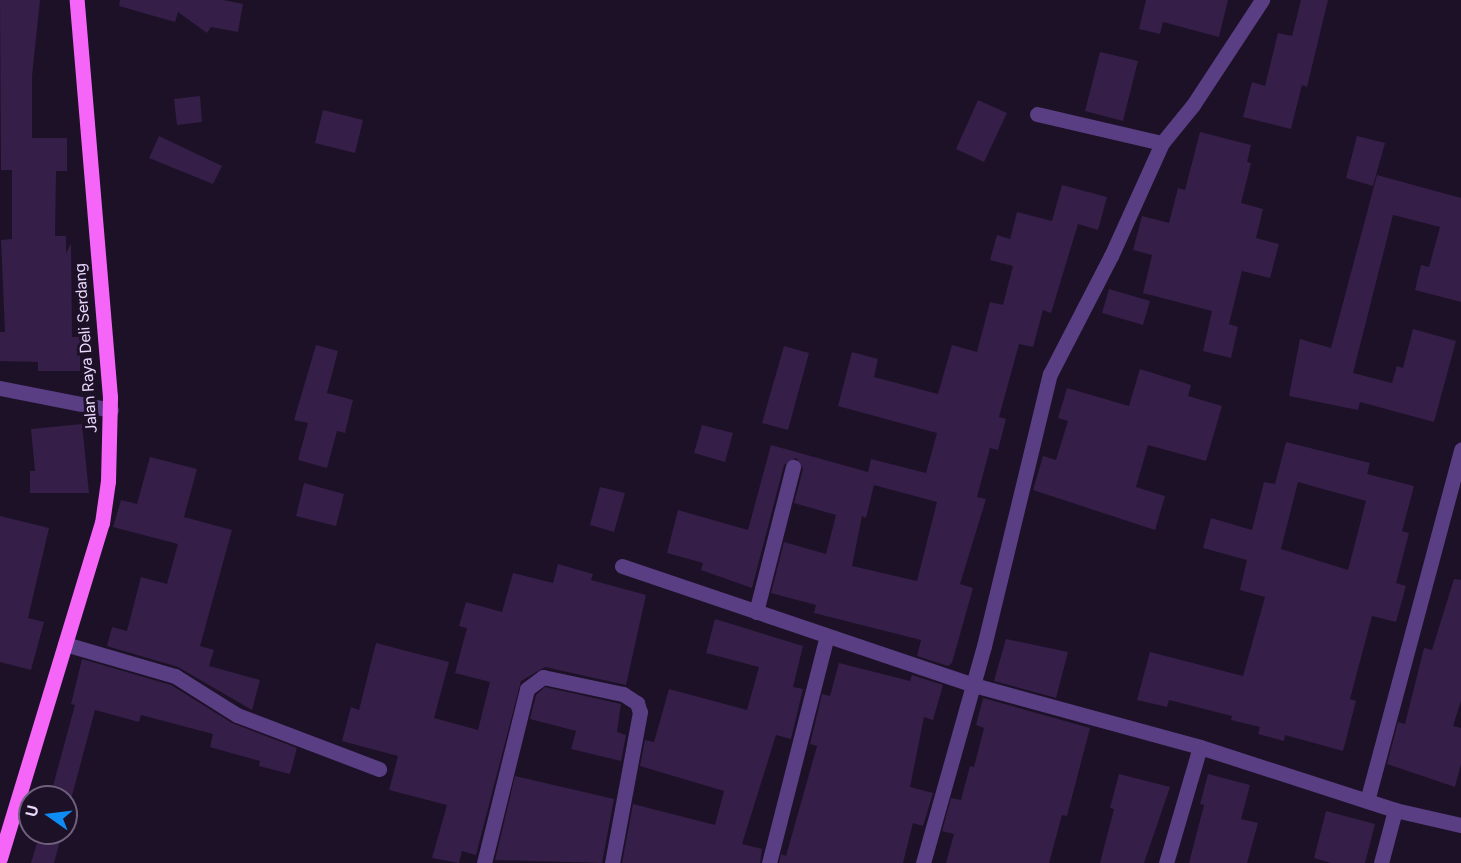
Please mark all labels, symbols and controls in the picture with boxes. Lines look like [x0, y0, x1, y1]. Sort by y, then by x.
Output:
street label: Jalan Raya Deli Serdang [70, 262, 102, 434]
north arrow [18, 785, 78, 845]
text: U [21, 803, 43, 819]

